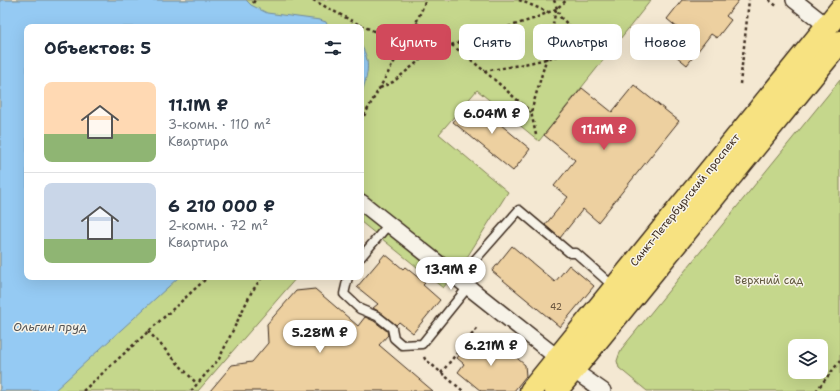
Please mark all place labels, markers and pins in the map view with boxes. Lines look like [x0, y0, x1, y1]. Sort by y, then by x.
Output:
pin: 6.04M ₽ [455, 101, 529, 135]
pin: 11.1M ₽ [567, 117, 641, 151]
pin: 13.9M ₽ [414, 257, 488, 291]
pin: 5.28M ₽ [283, 320, 357, 354]
pin: 6.21M ₽ [454, 333, 528, 367]

